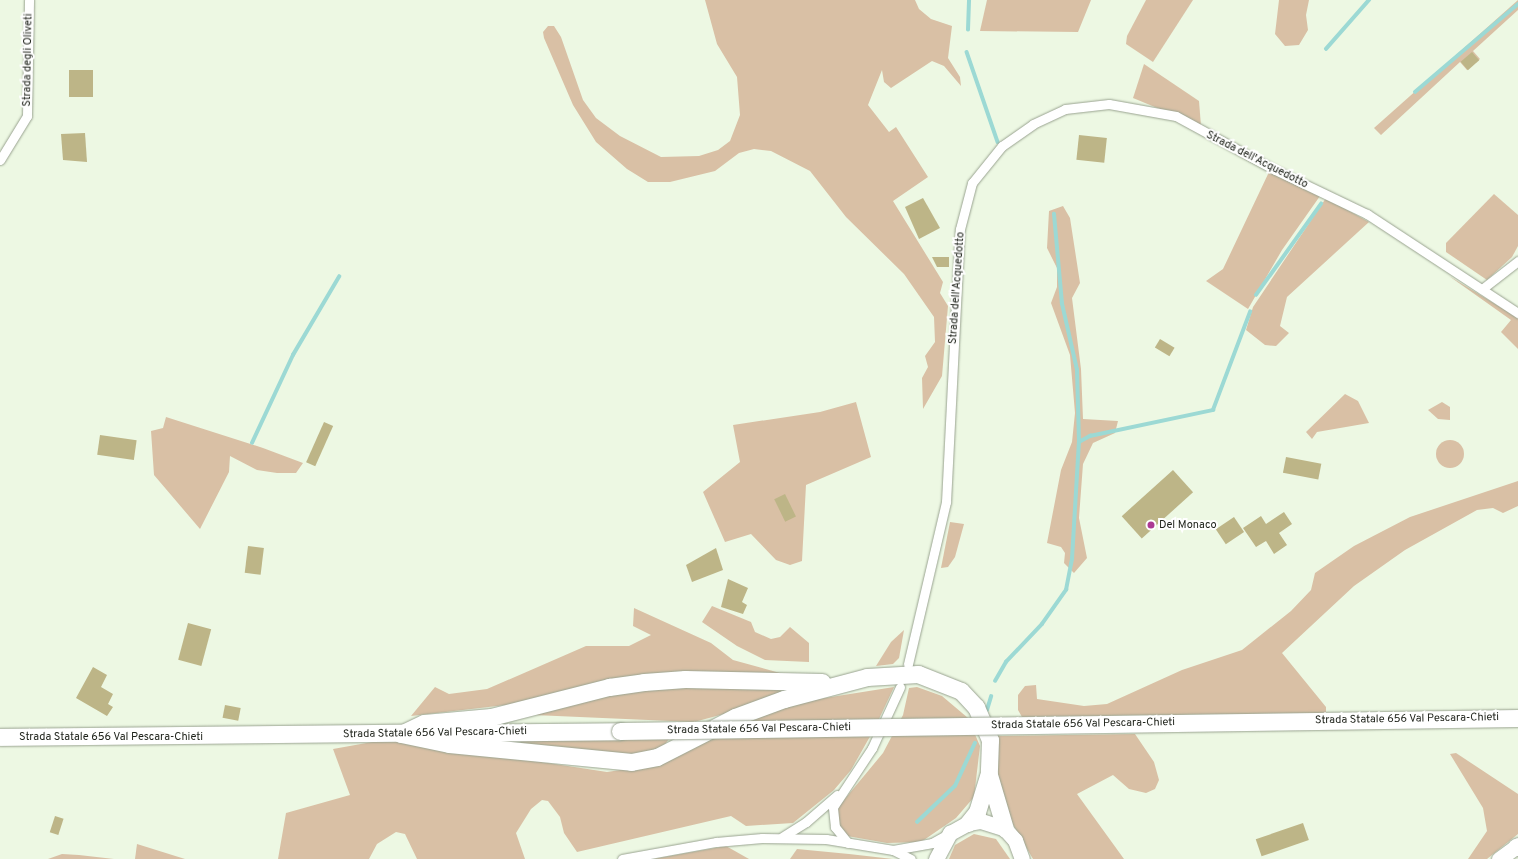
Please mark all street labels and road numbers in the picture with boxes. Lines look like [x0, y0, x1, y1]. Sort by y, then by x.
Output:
street label: Strada degli Oliveti [21, 13, 35, 107]
street label: Strada dell'Acquedotto [1204, 129, 1310, 191]
street label: Strada dell'Acquedotto [946, 231, 968, 345]
street label: Strada Statale 656 Val Pescara-Chieti [1315, 711, 1499, 727]
street label: Strada Statale 656 Val Pescara-Chieti [991, 716, 1175, 732]
street label: Strada Statale 656 Val Pescara-Chieti [667, 721, 851, 737]
street label: Strada Statale 656 Val Pescara-Chieti [343, 725, 527, 741]
street label: Strada Statale 656 Val Pescara-Chieti [19, 730, 203, 744]

